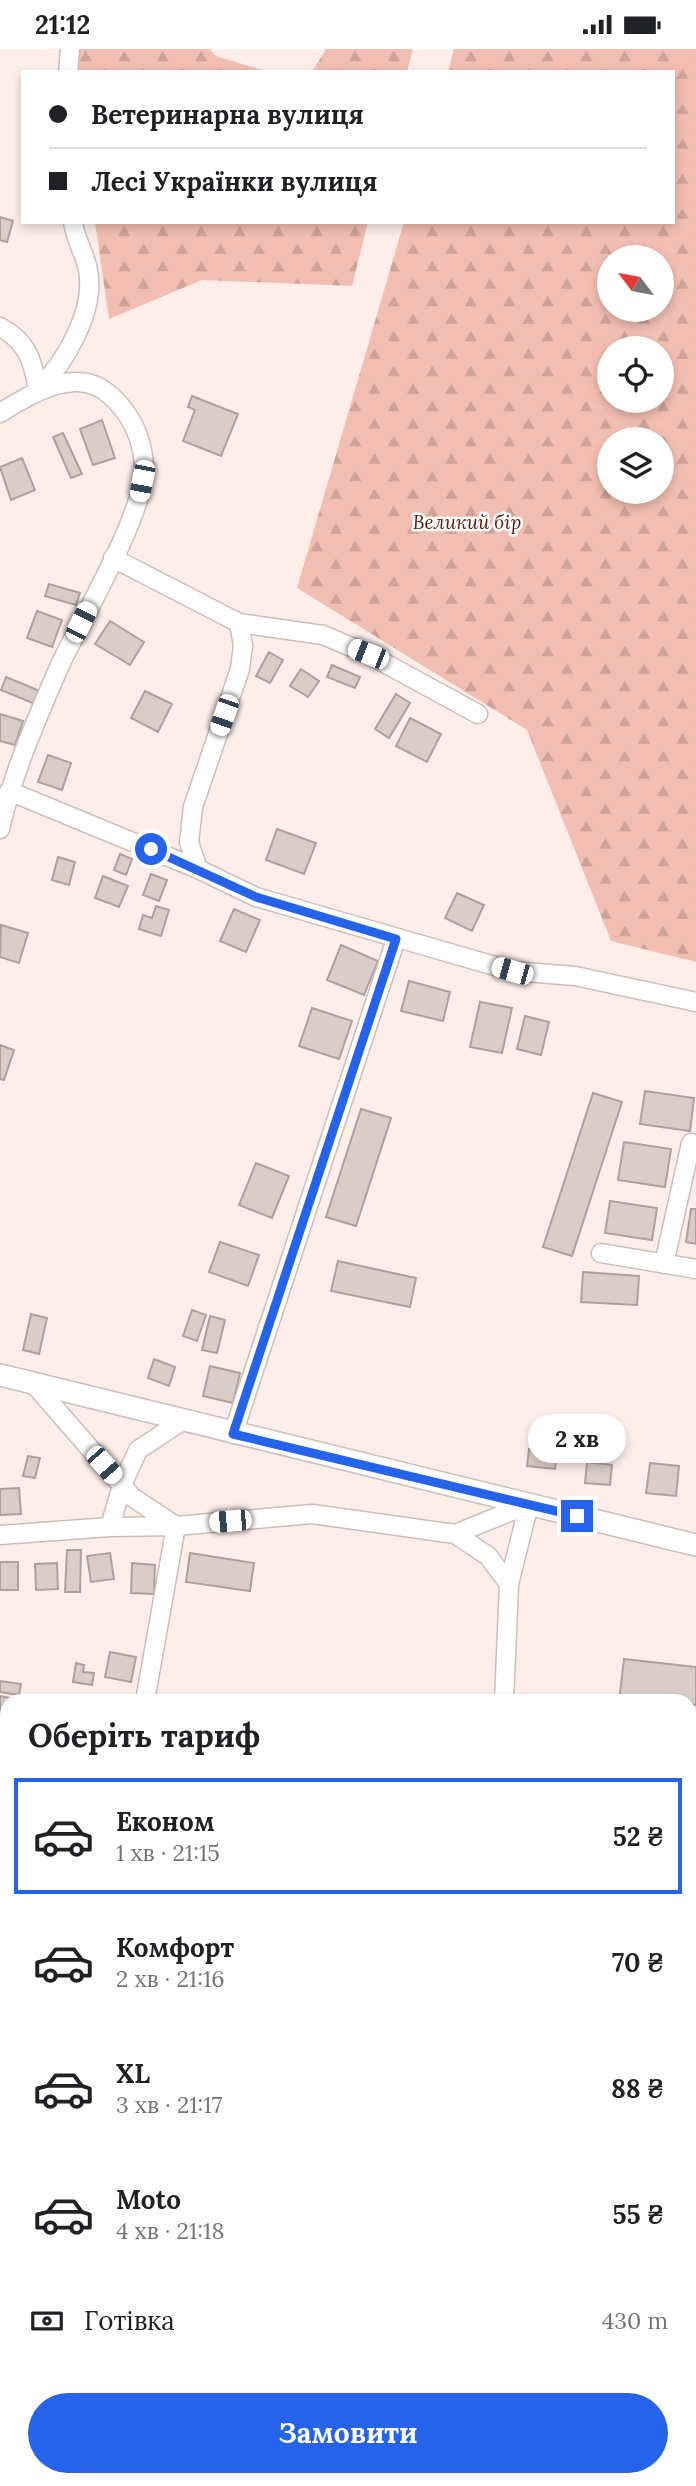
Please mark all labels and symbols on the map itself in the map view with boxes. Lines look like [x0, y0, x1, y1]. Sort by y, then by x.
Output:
north arrow [597, 245, 674, 322]
car [128, 458, 157, 504]
park label: Великий бір [413, 510, 521, 534]
car [63, 599, 100, 645]
car [345, 636, 392, 672]
car [208, 692, 241, 738]
route start [135, 833, 167, 865]
car [489, 955, 536, 987]
callout: 2 хв [528, 1415, 626, 1463]
car [83, 1442, 126, 1488]
route end [561, 1500, 593, 1532]
car [209, 1509, 252, 1533]

